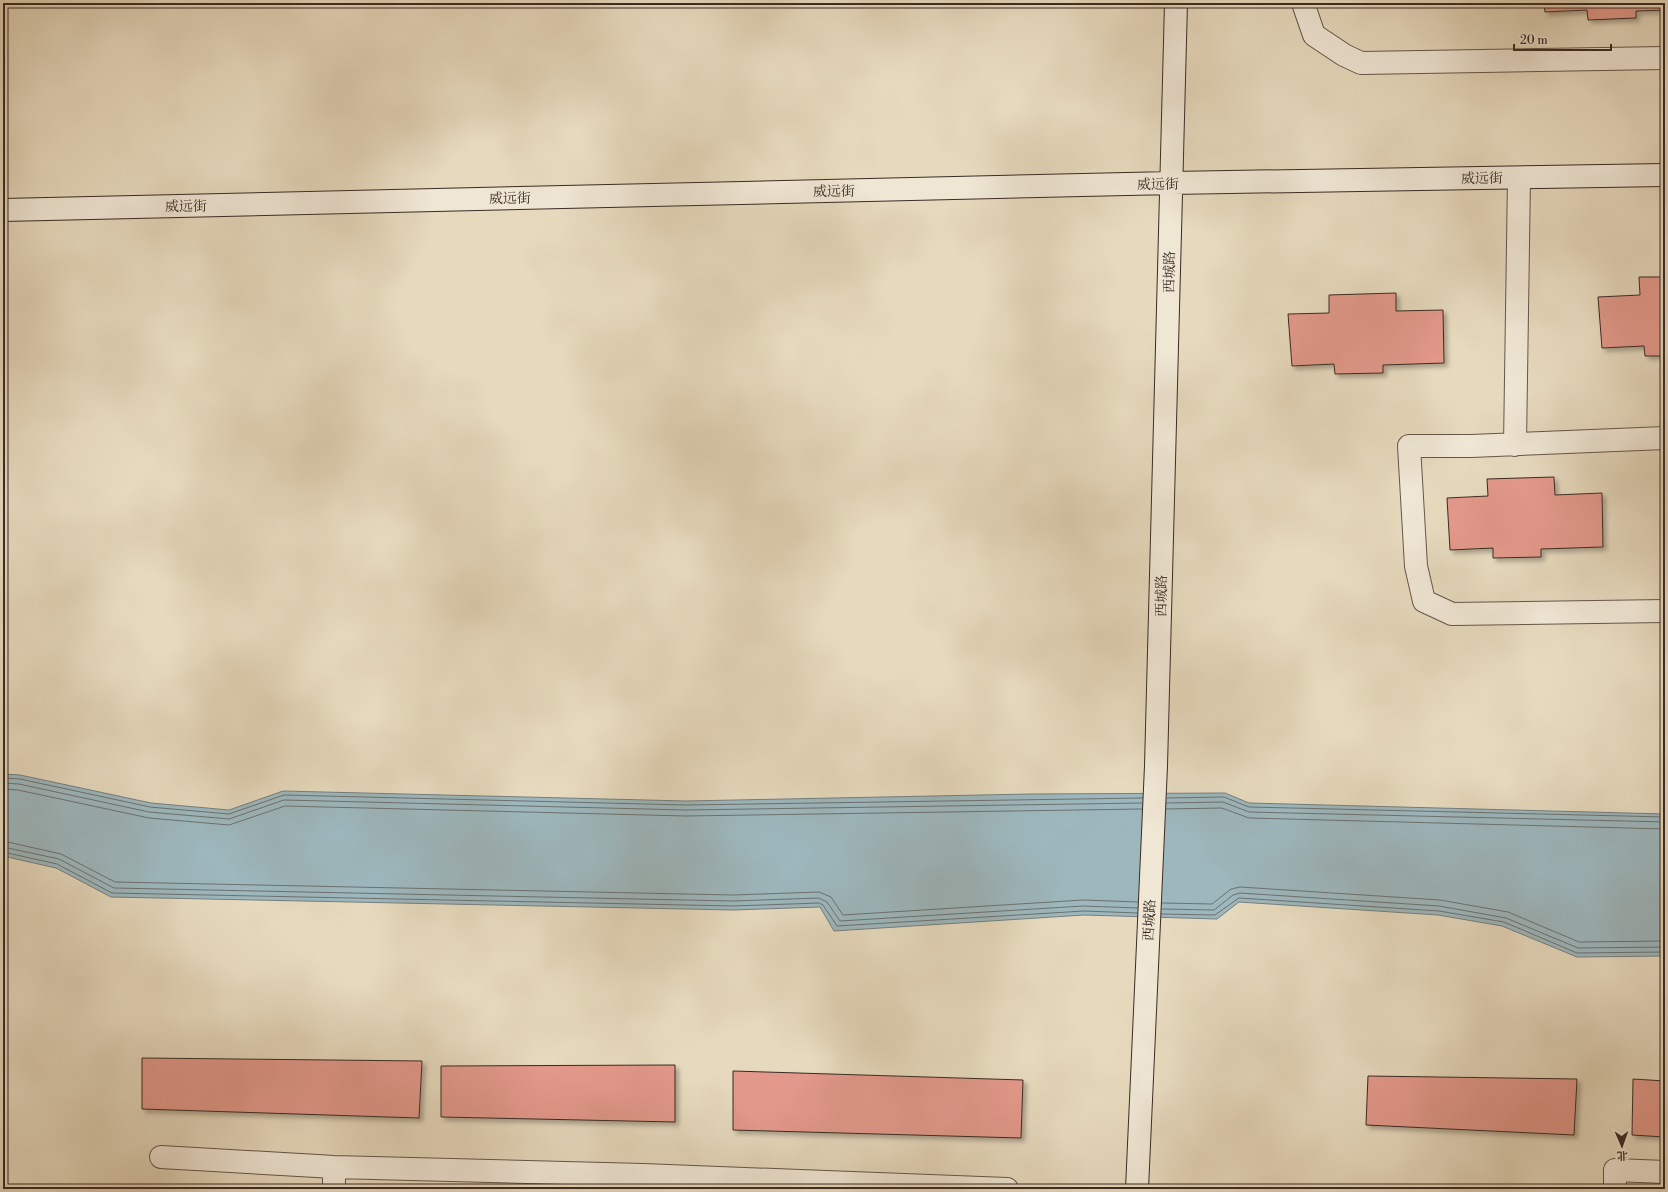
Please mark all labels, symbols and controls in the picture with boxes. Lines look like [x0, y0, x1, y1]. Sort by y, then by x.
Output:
scale bar [1514, 26, 1611, 52]
text: 20 m [1520, 33, 1548, 48]
street label: 威远街 [1461, 170, 1503, 188]
street label: 威远街 [1137, 176, 1179, 194]
street label: 威远街 [813, 183, 855, 201]
street label: 威远街 [489, 190, 531, 208]
street label: 威远街 [165, 198, 207, 216]
street label: 西城路 [1161, 251, 1179, 293]
street label: 西城路 [1153, 575, 1171, 617]
street label: 西城路 [1140, 899, 1160, 941]
north arrow [1602, 1126, 1642, 1166]
text: 北 [1617, 1148, 1628, 1162]

